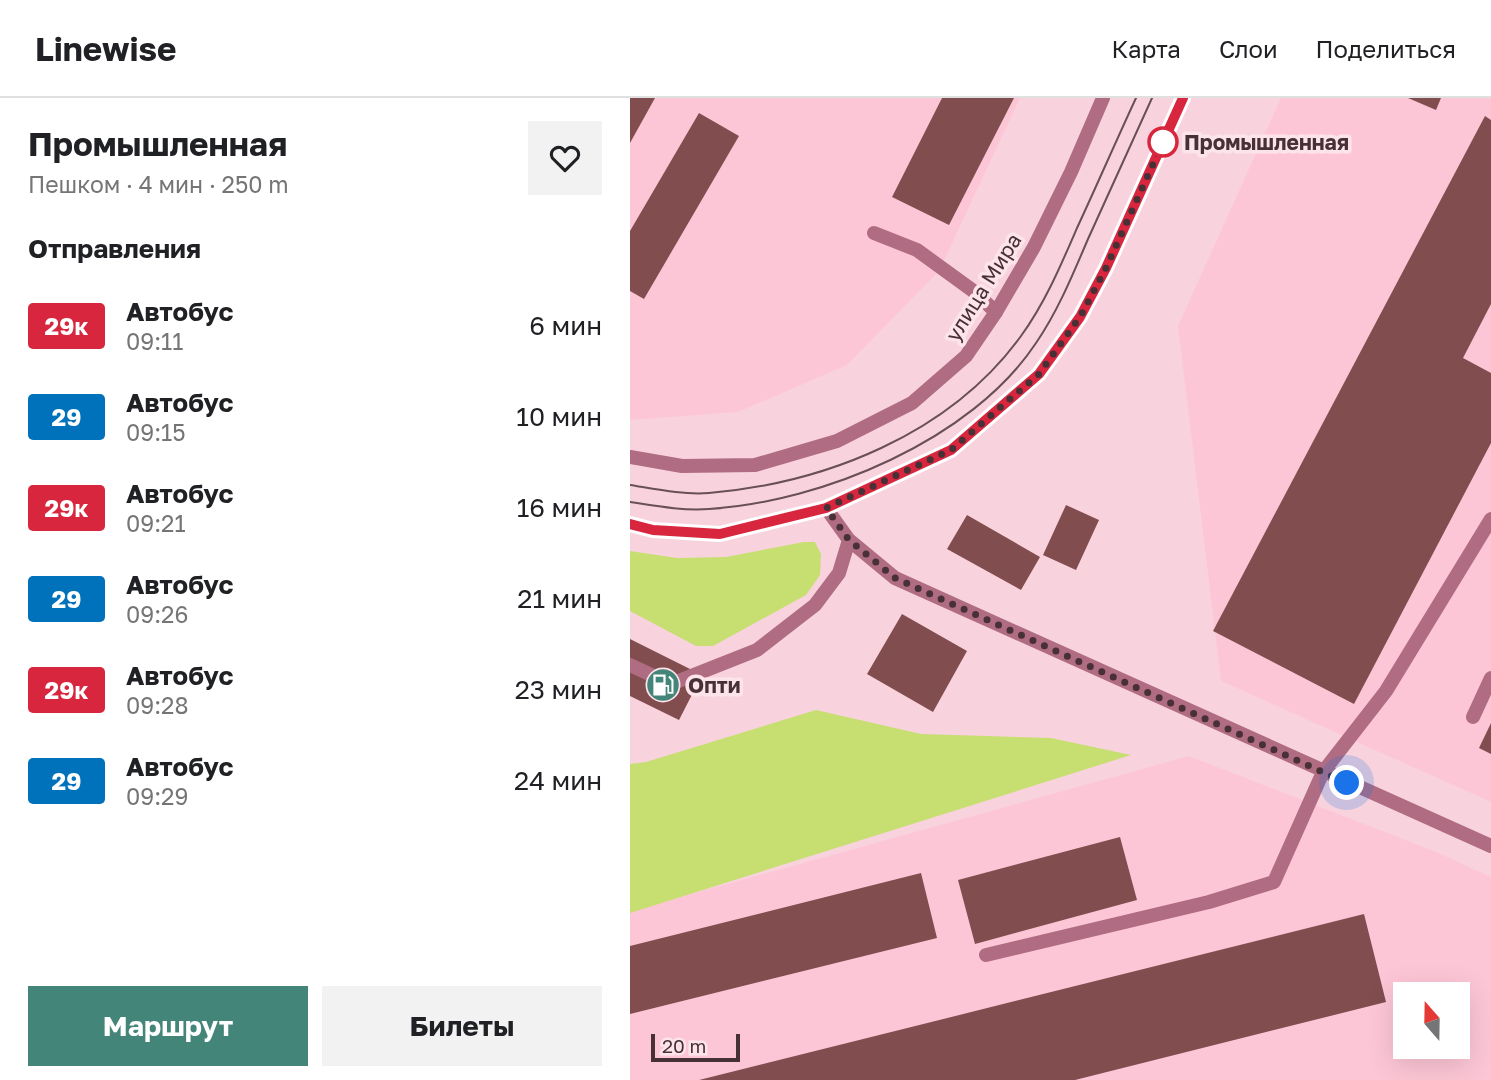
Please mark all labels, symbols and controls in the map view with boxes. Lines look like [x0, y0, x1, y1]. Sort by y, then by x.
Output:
text: Linewise [35, 29, 177, 68]
text: Карта [1111, 34, 1181, 63]
text: Слои [1219, 34, 1278, 63]
text: Поделиться [1316, 34, 1456, 63]
button: heart [528, 121, 602, 195]
text: Промышленная [28, 124, 287, 163]
marker: Промышленная [1148, 127, 1178, 157]
place label: Промышленная [1184, 129, 1349, 155]
text: Пешком · 4 мин · 250 m [28, 170, 289, 198]
street label: улица Мира [940, 228, 1026, 346]
text: Отправления [28, 233, 201, 264]
text: Автобус [126, 296, 233, 327]
text: 6 мин [529, 310, 602, 341]
text: 29к [45, 311, 88, 340]
text: 09:11 [126, 327, 183, 355]
text: Автобус [126, 387, 233, 418]
text: 10 мин [516, 401, 602, 432]
text: 29 [52, 402, 81, 431]
text: 09:15 [126, 418, 186, 446]
text: Автобус [126, 478, 233, 509]
text: 16 мин [517, 492, 602, 523]
text: 29к [45, 493, 88, 522]
text: 09:21 [126, 509, 186, 537]
text: Автобус [126, 569, 233, 600]
text: 21 мин [517, 583, 602, 614]
text: 29 [52, 584, 81, 613]
text: 09:26 [126, 600, 188, 628]
text: Автобус [126, 660, 233, 691]
fuel station icon: Опти [644, 666, 682, 704]
place label: Опти [688, 672, 741, 698]
text: 23 мин [515, 674, 602, 705]
text: 29к [45, 675, 88, 704]
text: 09:28 [126, 691, 188, 719]
text: Автобус [126, 751, 233, 782]
text: 24 мин [514, 765, 602, 796]
your location [1329, 765, 1364, 800]
text: 29 [52, 766, 81, 795]
text: 09:29 [126, 782, 188, 810]
north arrow [1393, 982, 1470, 1059]
map controls [1393, 982, 1470, 1059]
button: Маршрут [28, 986, 308, 1066]
button: Билеты [322, 986, 602, 1066]
scale bar [651, 1031, 740, 1063]
text: 20 m [662, 1034, 706, 1057]

